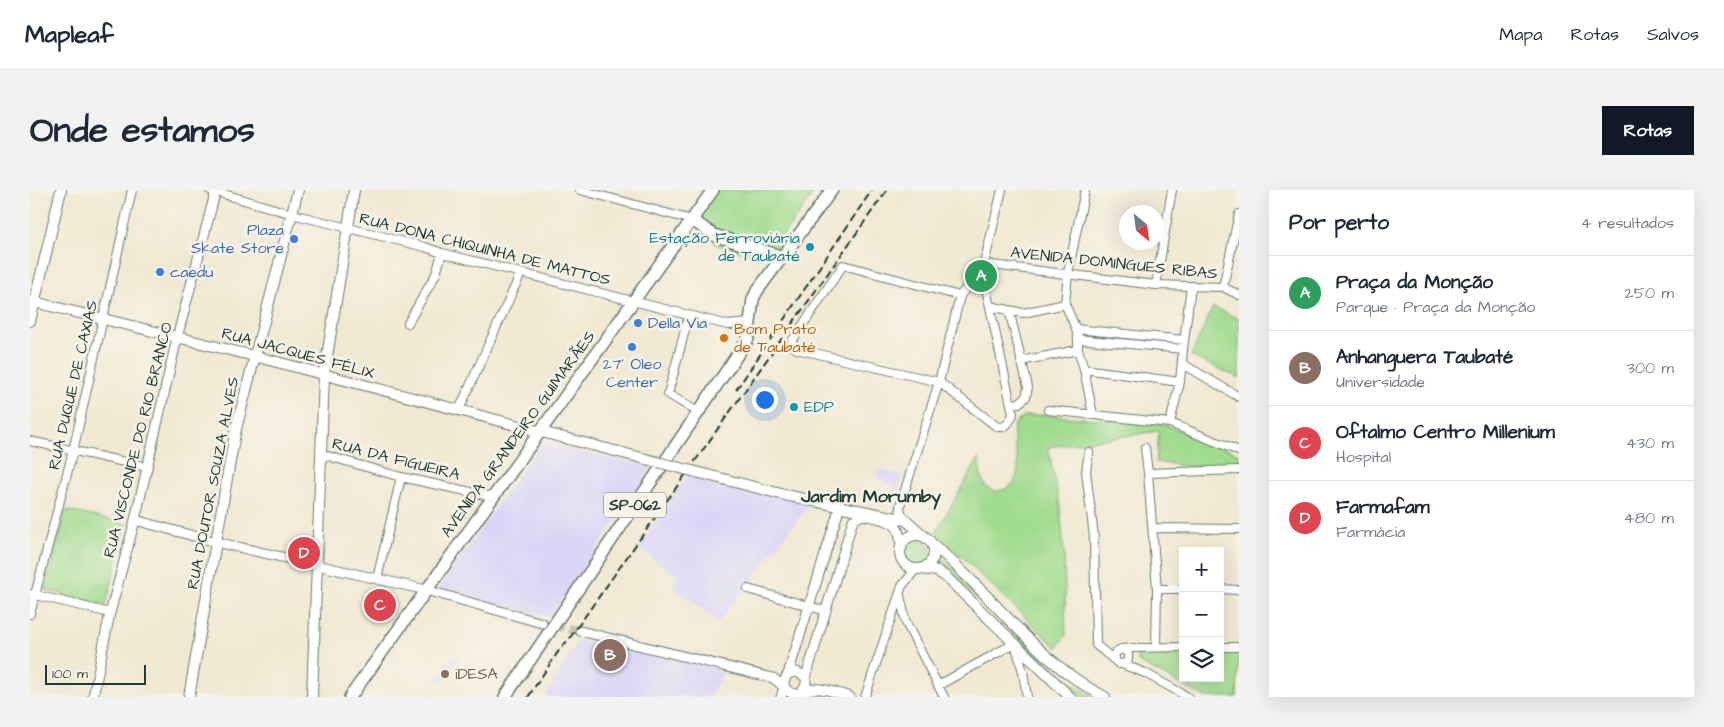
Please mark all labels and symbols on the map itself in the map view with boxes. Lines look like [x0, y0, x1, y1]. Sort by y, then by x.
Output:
north arrow [1119, 205, 1164, 250]
street label: RUA DONA CHIQUINHA DE MATTOS [357, 207, 613, 291]
place label: Plaza Skate Store [191, 219, 284, 259]
place label: Estação Ferroviária de Taubaté [650, 227, 800, 267]
marker: Plaza Skate Store [288, 233, 300, 245]
marker: Estação Ferroviária de Taubaté [804, 241, 816, 253]
street label: AVENIDA DOMINGUES RIBAS [1009, 241, 1219, 285]
pin: A [965, 257, 997, 295]
place label: caedu [170, 261, 213, 283]
marker: caedu [154, 266, 166, 278]
street label: RUA DUQUE DE CAXIAS [43, 298, 103, 472]
place label: Della Via [648, 312, 707, 334]
marker: Della Via [632, 317, 644, 329]
place label: Bom Prato de Taubaté [734, 318, 816, 358]
street label: RUA VISCONDE DO RIO BRANCO [98, 320, 178, 560]
street label: RUA JACQUES FÉLIX [219, 322, 377, 384]
street label: AVENIDA GRANDEIRO GUIMARÃES [436, 326, 600, 542]
marker: Bom Prato de Taubaté [718, 332, 730, 344]
marker: 27' Óleo Center [626, 341, 638, 353]
place label: 27' Óleo Center [603, 353, 661, 393]
street label: RUA DOUTOR SOUZA ALVES [182, 375, 244, 591]
your location [752, 387, 778, 413]
place label: EDP [804, 396, 834, 418]
marker: EDP [788, 401, 800, 413]
street label: RUA DA FIGUEIRA [330, 432, 462, 486]
district label: Jardim Morumby [800, 484, 941, 510]
road number: SP-062 [604, 492, 666, 518]
pin: D [288, 534, 320, 572]
pin: C [364, 586, 396, 624]
pin: B [594, 636, 626, 674]
scale bar [45, 662, 146, 685]
place label: iDESA [455, 663, 498, 685]
marker: iDESA [439, 668, 451, 680]

